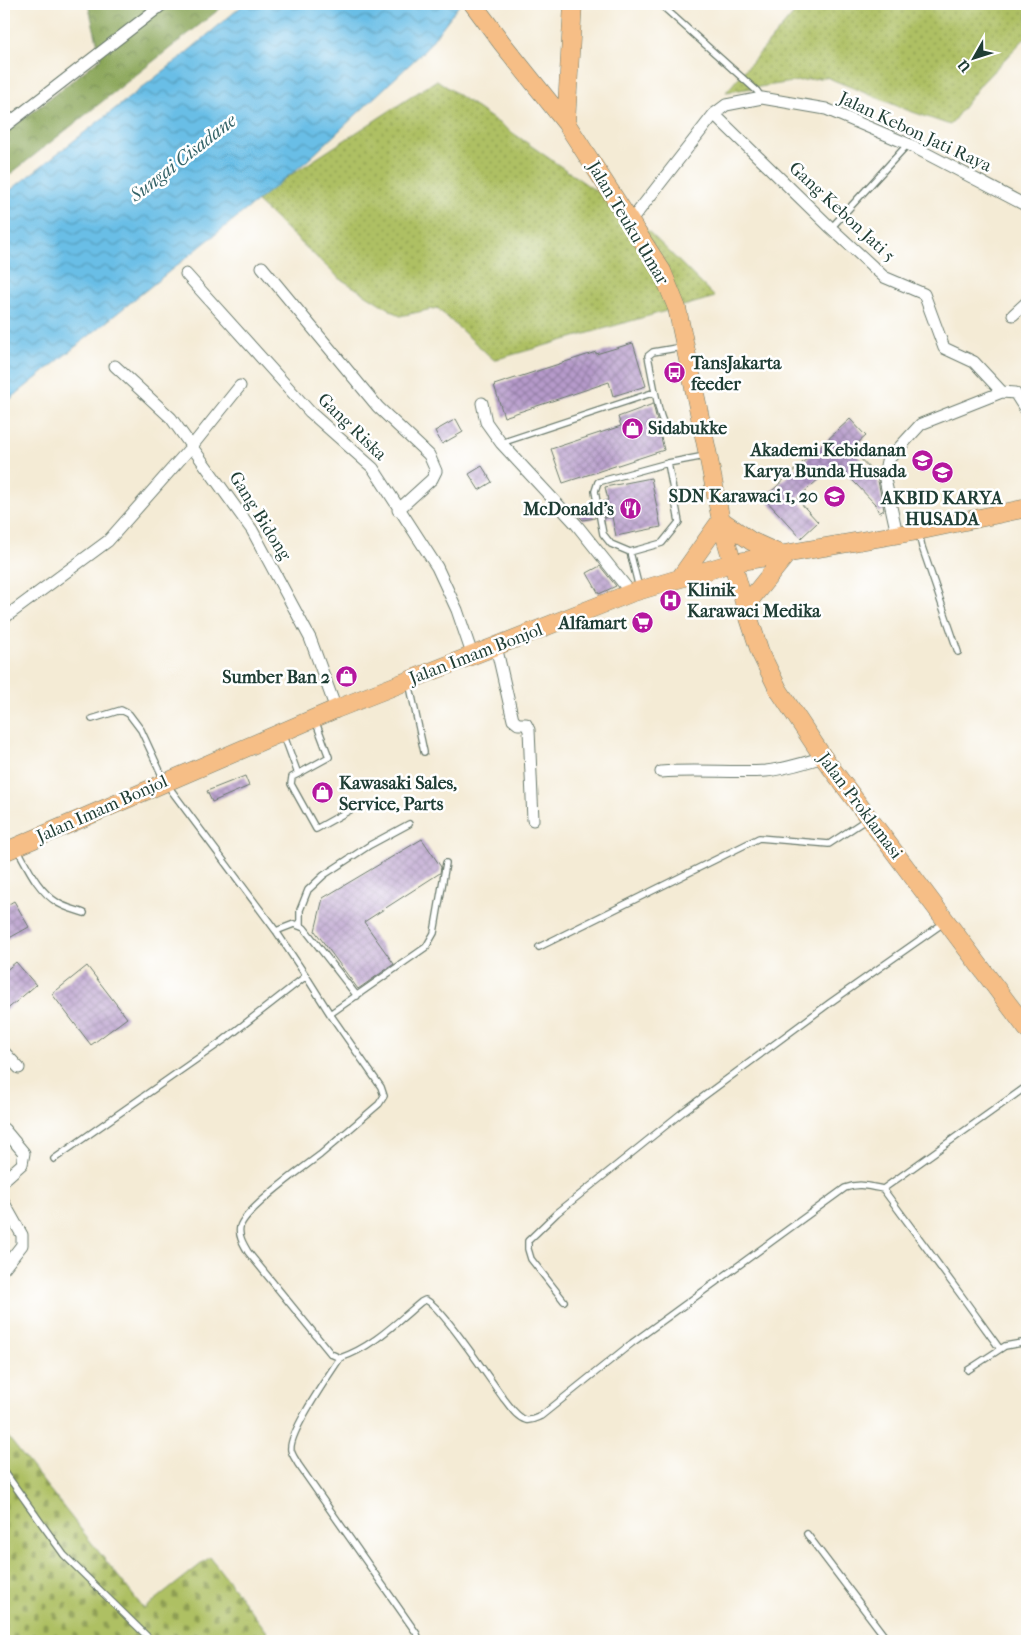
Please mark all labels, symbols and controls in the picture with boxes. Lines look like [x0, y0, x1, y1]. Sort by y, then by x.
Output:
north arrow [948, 32, 998, 82]
text: U [954, 56, 975, 76]
street label: Jalan Kebon Jati Raya [833, 87, 995, 177]
water label: Sungai Cisadane [125, 109, 242, 207]
street label: Jalan Teuku Umar [582, 156, 673, 289]
street label: Gang Kebon Jati 5 [785, 157, 900, 267]
place label: TansJakarta feeder [690, 353, 782, 395]
bus stop icon: TansJakarta feeder [663, 361, 687, 385]
street label: Gang Riska [313, 389, 391, 465]
shop icon: Sidabukke [620, 416, 644, 440]
place label: Sidabukke [648, 418, 727, 439]
place label: Akademi Kebidanan Karya Bunda Husada [744, 440, 907, 482]
school or university icon: Akademi Kebidanan Karya Bunda Husada [910, 448, 934, 472]
school or university icon: AKBID KARYA HUSADA [930, 461, 954, 485]
street label: Gang Bidong [224, 468, 296, 565]
school or university icon: SDN Karawaci 1, 20 [822, 484, 846, 508]
place label: SDN Karawaci 1, 20 [669, 486, 818, 507]
place label: AKBID KARYA HUSADA [880, 488, 1004, 530]
restaurant icon: McDonald's [618, 497, 642, 521]
place label: McDonald's [522, 499, 614, 520]
place label: Klinik Karawaci Medika [687, 580, 821, 622]
hospital icon: Klinik Karawaci Medika [659, 588, 683, 612]
supermarket icon: Alfamart [631, 611, 655, 635]
place label: Alfamart [558, 613, 628, 634]
street label: Jalan Imam Bonjol [405, 619, 546, 690]
shop icon: Sumber Ban 2 [334, 665, 358, 689]
place label: Sumber Ban 2 [222, 667, 330, 688]
street label: Jalan Proklamasi [812, 747, 907, 864]
street label: Jalan Imam Bonjol [31, 771, 171, 848]
place label: Kawasaki Sales, Service, Parts [339, 773, 457, 815]
shop icon: Kawasaki Sales, Service, Parts [311, 781, 335, 805]

